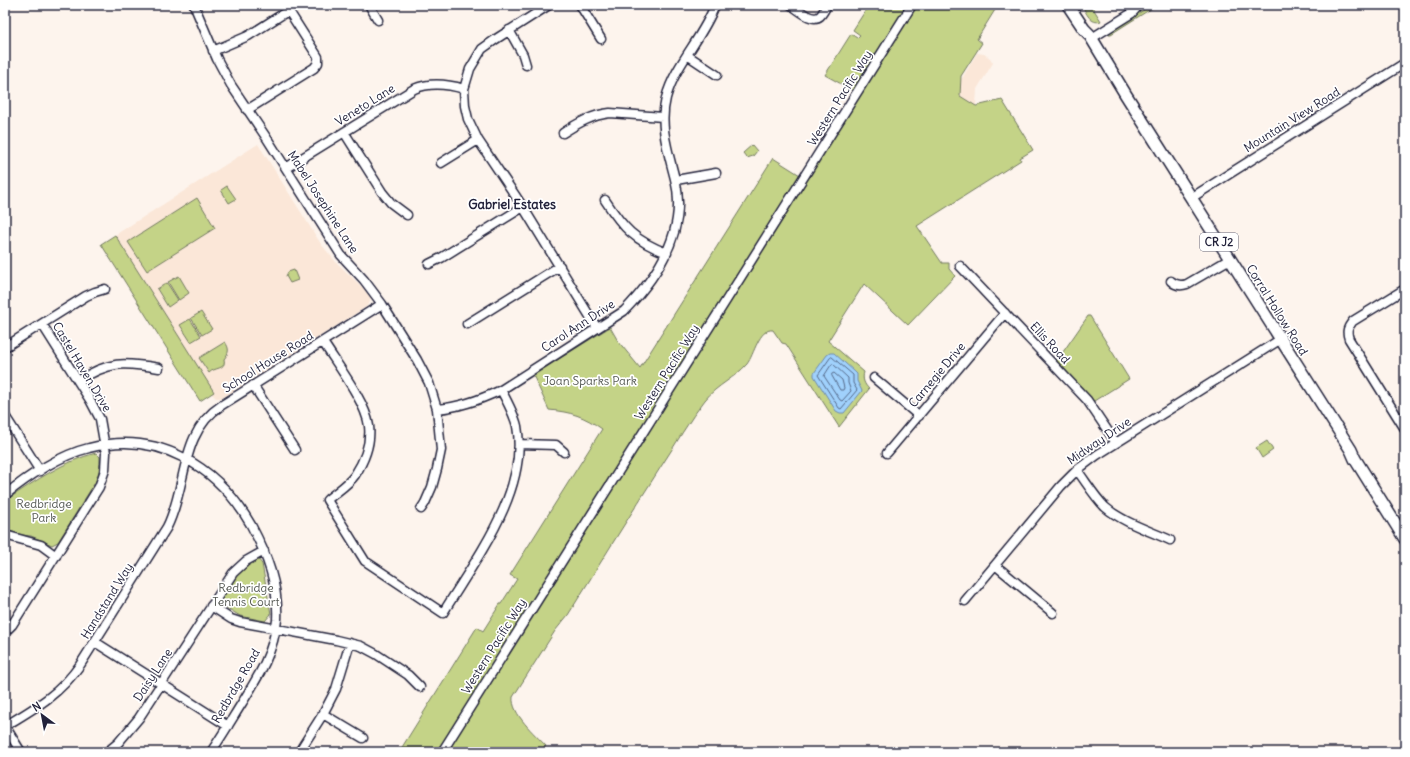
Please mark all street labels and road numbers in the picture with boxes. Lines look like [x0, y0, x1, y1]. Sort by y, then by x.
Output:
street label: Western Pacific Way [804, 47, 875, 148]
street label: Veneto Lane [332, 80, 397, 129]
street label: Mountain View Road [1241, 84, 1343, 155]
street label: Mabel Josephine Lane [285, 148, 362, 256]
road number: CR J2 [1200, 233, 1238, 251]
street label: Corral Hollow Road [1243, 261, 1311, 358]
street label: Carol Ann Drive [538, 296, 617, 355]
street label: Castel Haven Drive [50, 319, 115, 414]
street label: Ellis Road [1027, 319, 1073, 367]
street label: Western Pacific Way [631, 321, 702, 422]
street label: School House Road [220, 328, 316, 396]
street label: Carnegie Drive [905, 339, 968, 410]
street label: Midway Drive [1064, 414, 1133, 467]
street label: Handstand Way [77, 560, 136, 642]
street label: Western Pacific Way [458, 595, 529, 696]
street label: Daisy Lane [130, 646, 175, 704]
street label: Redbrdge Road [208, 646, 263, 726]

